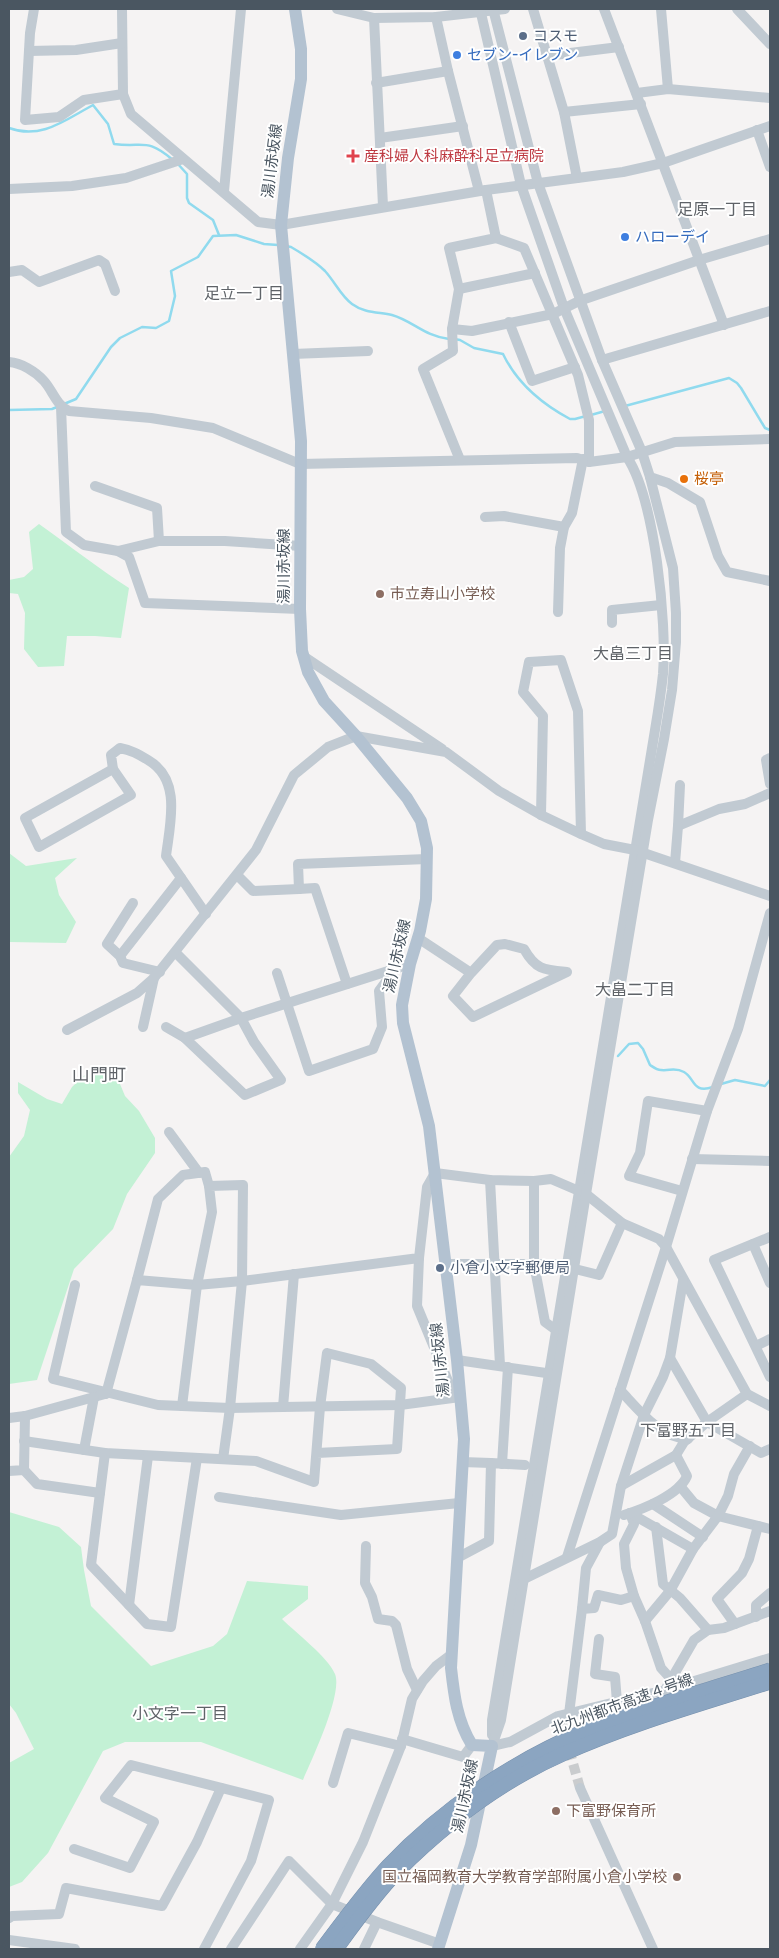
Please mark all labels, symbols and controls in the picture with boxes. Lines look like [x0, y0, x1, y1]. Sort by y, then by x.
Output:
place label: コスモ [533, 27, 578, 45]
marker: コスモ [517, 30, 529, 42]
place label: セブン-イレブン [467, 46, 578, 64]
marker: セブン-イレブン [451, 49, 463, 61]
street label: 湯川赤坂線 [258, 123, 286, 199]
place label: 産科婦人科麻酔科足立病院 [364, 147, 544, 165]
marker: 産科婦人科麻酔科足立病院 [346, 149, 360, 163]
district label: 足原一丁目 [677, 200, 757, 219]
place label: ハローデイ [635, 228, 710, 246]
marker: ハローデイ [619, 231, 631, 243]
district label: 足立一丁目 [204, 284, 284, 303]
place label: 桜亭 [694, 470, 724, 488]
marker: 桜亭 [678, 473, 690, 485]
street label: 湯川赤坂線 [275, 528, 293, 604]
place label: 市立寿山小学校 [390, 585, 495, 603]
marker: 市立寿山小学校 [374, 588, 386, 600]
district label: 大畠三丁目 [593, 644, 673, 663]
street label: 湯川赤坂線 [380, 917, 414, 995]
district label: 大畠二丁目 [595, 980, 675, 999]
district label: 山門町 [72, 1064, 126, 1086]
place label: 小倉小文字郵便局 [450, 1259, 570, 1277]
marker: 小倉小文字郵便局 [434, 1262, 446, 1274]
street label: 湯川赤坂線 [427, 1322, 453, 1398]
district label: 下富野五丁目 [640, 1421, 736, 1440]
street label: 北九州都市高速４号線 [548, 1670, 696, 1738]
district label: 小文字一丁目 [132, 1704, 228, 1723]
street label: 湯川赤坂線 [448, 1757, 482, 1835]
place label: 下富野保育所 [566, 1802, 656, 1820]
marker: 下富野保育所 [550, 1805, 562, 1817]
place label: 国立福岡教育大学教育学部附属小倉小学校 [382, 1868, 667, 1886]
marker: 国立福岡教育大学教育学部附属小倉小学校 [671, 1871, 683, 1883]

